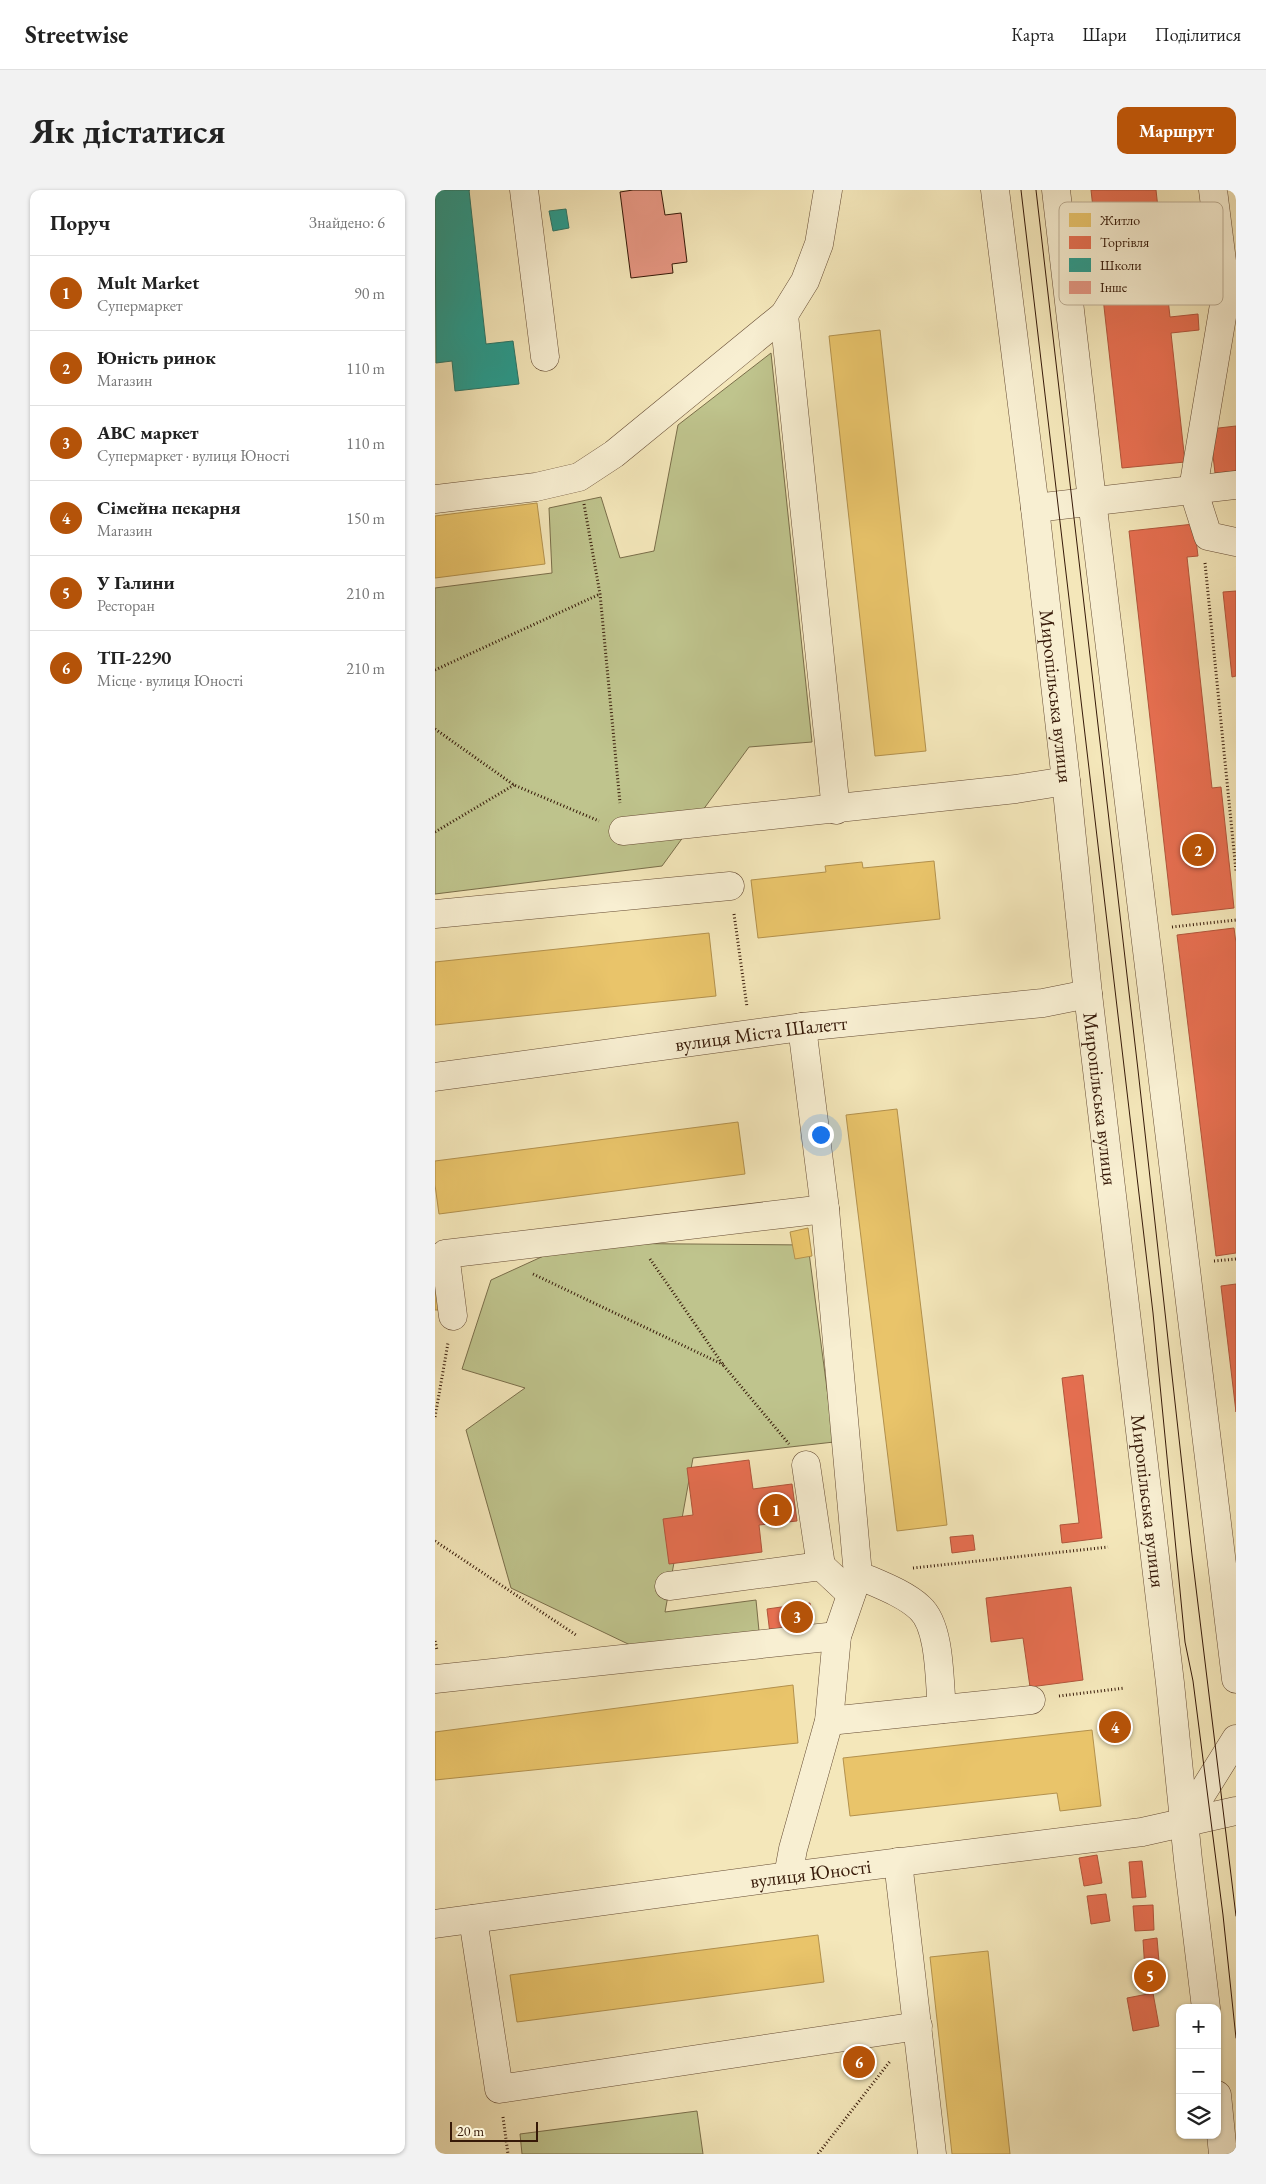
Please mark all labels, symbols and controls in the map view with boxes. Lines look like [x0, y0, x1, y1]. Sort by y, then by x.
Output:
text: Streetwise [25, 19, 128, 50]
text: Карта [1011, 23, 1054, 46]
text: Шари [1082, 23, 1127, 46]
text: Поділитися [1155, 23, 1241, 46]
button: Маршрут [1117, 107, 1236, 154]
text: Як дістатися [30, 108, 225, 153]
legend [1059, 202, 1223, 305]
text: Поруч [50, 209, 110, 236]
text: Житло [1099, 211, 1140, 229]
text: Знайдено: 6 [309, 212, 385, 233]
text: Торгівля [1100, 233, 1149, 251]
text: Школи [1100, 256, 1142, 274]
text: Mult Market [97, 270, 199, 295]
text: Інше [1100, 278, 1128, 296]
text: 1 [62, 283, 70, 304]
text: 90 m [354, 283, 385, 304]
text: Супермаркет [97, 295, 183, 316]
text: Юність ринок [97, 345, 216, 370]
text: 2 [62, 358, 70, 379]
text: 110 m [346, 358, 385, 379]
text: Магазин [97, 370, 152, 391]
text: АВС маркет [97, 420, 199, 445]
text: 3 [62, 433, 70, 454]
text: 110 m [346, 433, 385, 454]
text: Супермаркет · вулиця Юності [97, 445, 290, 466]
text: Сімейна пекарня [97, 495, 241, 520]
text: 4 [62, 508, 70, 529]
text: 150 m [346, 508, 385, 529]
text: Магазин [97, 520, 152, 541]
text: У Галини [97, 570, 175, 595]
text: 5 [62, 583, 70, 604]
text: 210 m [346, 583, 385, 604]
text: Ресторан [97, 595, 155, 616]
street label: Миропільська вулиця [1034, 608, 1079, 784]
text: ТП-2290 [97, 645, 171, 670]
text: 6 [62, 658, 70, 679]
text: 210 m [346, 658, 385, 679]
text: Місце · вулиця Юності [97, 670, 243, 691]
pin: 2 [1182, 831, 1214, 869]
street label: вулиця Міста Шалетт [673, 1010, 849, 1057]
street label: Миропільська вулиця [1077, 1011, 1124, 1187]
your location [808, 1122, 834, 1148]
street label: Миропільська вулиця [1125, 1413, 1172, 1589]
pin: 1 [760, 1491, 792, 1529]
pin: 3 [781, 1598, 813, 1636]
pin: 4 [1099, 1708, 1131, 1746]
street label: вулиця Юності [748, 1853, 873, 1894]
pin: 5 [1134, 1957, 1166, 1995]
map controls [1176, 2004, 1221, 2139]
button: + [1176, 2004, 1221, 2049]
pin: 6 [843, 2043, 875, 2081]
button: − [1176, 2049, 1221, 2094]
button: layers [1176, 2094, 1221, 2139]
scale bar [450, 2119, 537, 2142]
text: 20 m [457, 2122, 484, 2140]

